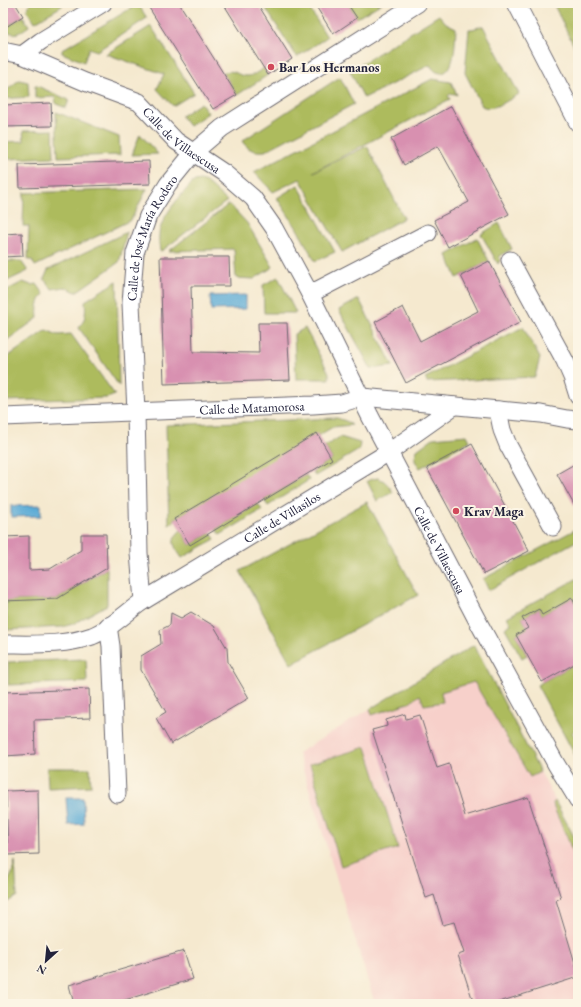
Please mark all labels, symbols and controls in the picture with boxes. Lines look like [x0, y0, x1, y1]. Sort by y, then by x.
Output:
place label: Bar Los Hermanos [279, 59, 380, 76]
marker: Bar Los Hermanos [266, 62, 276, 72]
street label: Calle de Villaescusa [139, 103, 224, 178]
street label: Calle de José María Rodero [123, 171, 181, 302]
street label: Calle de Matamorosa [199, 397, 306, 418]
street label: Calle de Villasilos [240, 488, 324, 547]
street label: Calle de Villaescusa [410, 503, 470, 597]
place label: Krav Maga [464, 503, 524, 520]
marker: Krav Maga [451, 506, 461, 516]
north arrow [26, 941, 66, 981]
text: N [34, 962, 49, 978]

